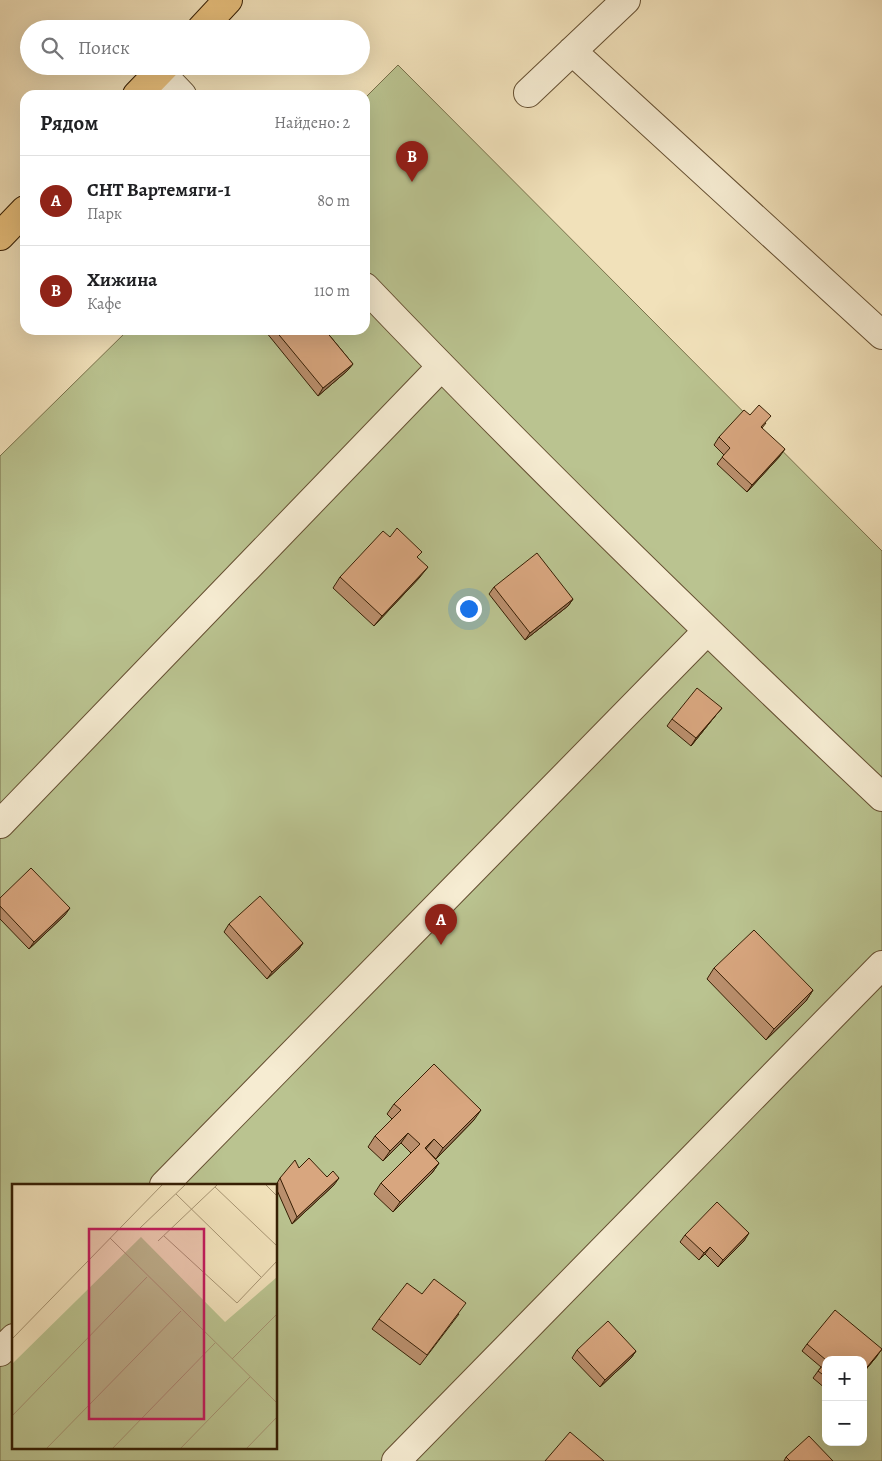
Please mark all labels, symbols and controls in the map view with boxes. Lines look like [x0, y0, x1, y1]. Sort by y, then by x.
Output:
search box [20, 20, 370, 75]
icon: search [38, 34, 66, 62]
text: Поиск [78, 35, 130, 61]
text: Рядом [40, 109, 98, 137]
text: Найдено: 2 [274, 112, 350, 134]
pin: B [396, 141, 428, 182]
text: СНТ Вартемяги-1 [87, 177, 231, 203]
text: A [51, 190, 61, 212]
text: 80 m [317, 190, 350, 212]
text: Парк [87, 203, 122, 225]
text: Хижина [87, 267, 157, 293]
text: B [51, 280, 61, 302]
text: 110 m [314, 280, 350, 302]
text: Кафе [87, 293, 121, 315]
your location [456, 596, 482, 622]
pin: A [425, 904, 457, 945]
inset map [12, 1184, 278, 1448]
map controls [822, 1356, 867, 1446]
button: + [822, 1356, 867, 1401]
button: − [822, 1401, 867, 1446]

